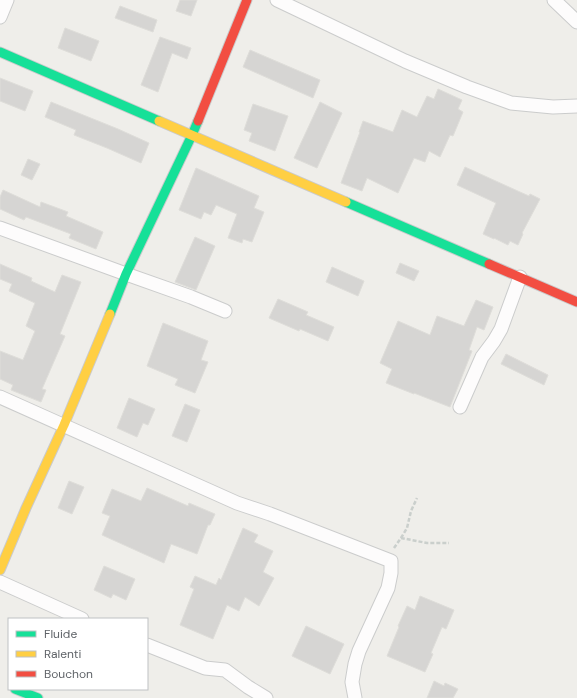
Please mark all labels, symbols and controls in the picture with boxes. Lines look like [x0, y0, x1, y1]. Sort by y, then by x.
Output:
legend [8, 618, 148, 690]
text: Fluide [44, 626, 77, 642]
text: Ralenti [44, 646, 82, 662]
text: Bouchon [44, 666, 93, 682]

